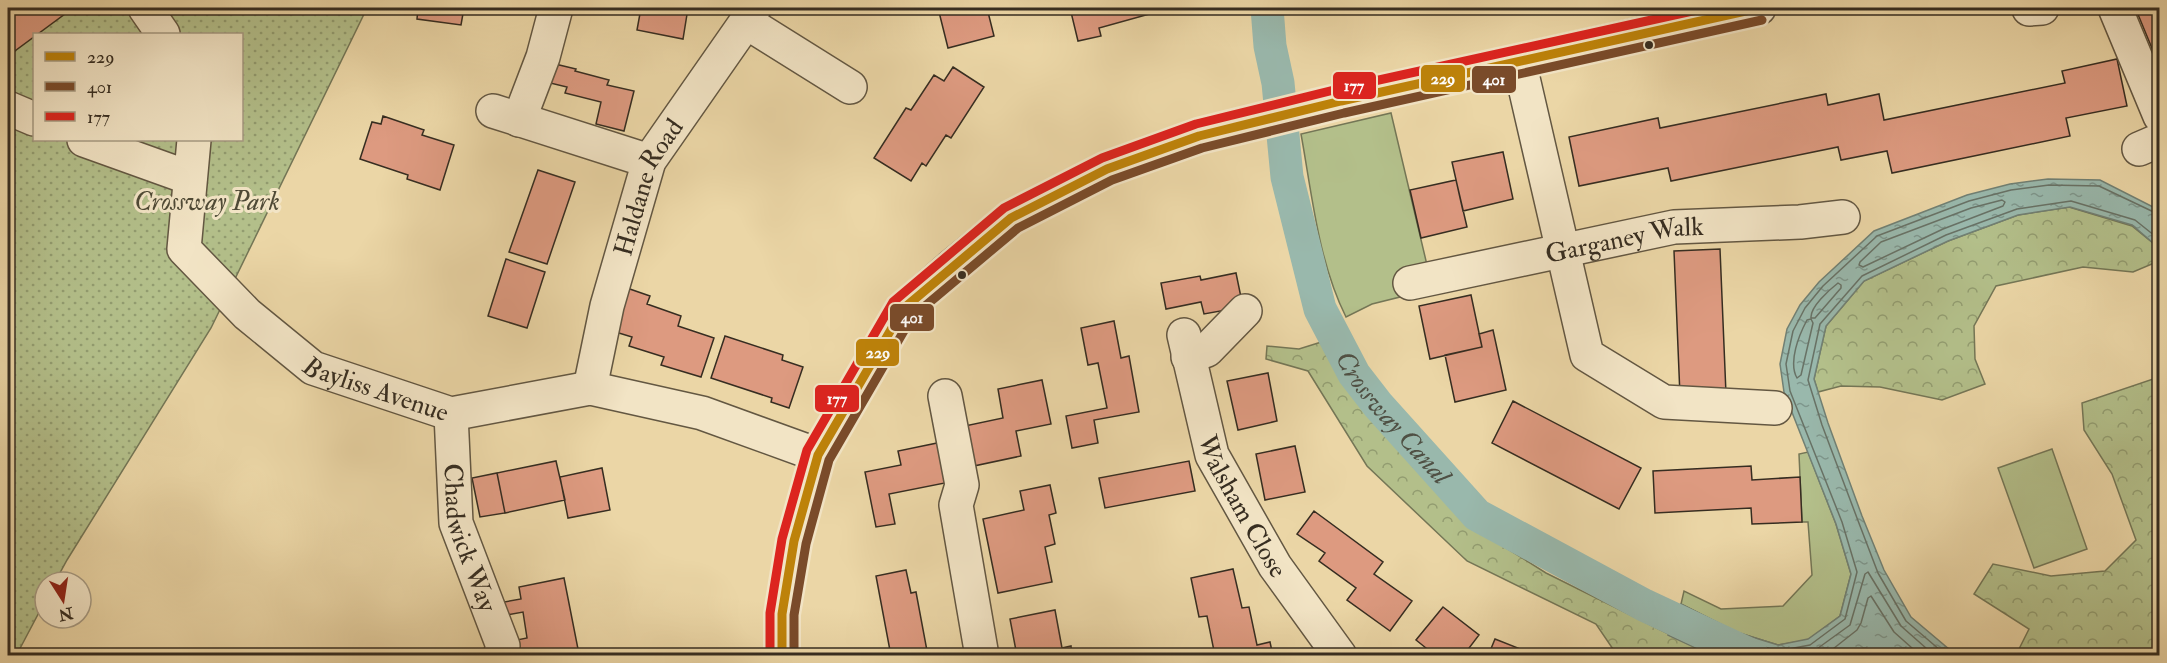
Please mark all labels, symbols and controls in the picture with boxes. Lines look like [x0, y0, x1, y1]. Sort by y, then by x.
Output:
legend [33, 33, 243, 141]
unlabelled marker [1643, 39, 1655, 51]
text: 229 [87, 46, 114, 69]
line badge: 229 [1420, 64, 1466, 93]
line badge: 401 [1471, 65, 1517, 94]
text: 229 [1431, 69, 1455, 89]
text: 401 [1482, 70, 1506, 90]
line badge: 177 [1332, 71, 1377, 100]
text: 401 [87, 76, 112, 99]
text: 177 [1344, 76, 1365, 96]
text: 177 [87, 106, 110, 129]
street label: Haldane Road [607, 113, 691, 260]
park label: Crossway Park [134, 186, 280, 218]
street label: Garganey Walk [1542, 211, 1705, 271]
unlabelled marker [956, 269, 968, 281]
line badge: 401 [889, 303, 935, 332]
text: 401 [900, 308, 924, 328]
line badge: 229 [855, 338, 900, 367]
text: 229 [866, 343, 890, 363]
water label: Crossway Canal [1328, 345, 1459, 493]
street label: Bayliss Avenue [295, 351, 453, 429]
line badge: 177 [814, 384, 860, 413]
text: 177 [827, 389, 848, 409]
street label: Walsham Close [1191, 431, 1293, 584]
street label: Chadwick Way [436, 463, 504, 617]
north arrow [33, 570, 93, 630]
text: N [56, 602, 76, 625]

